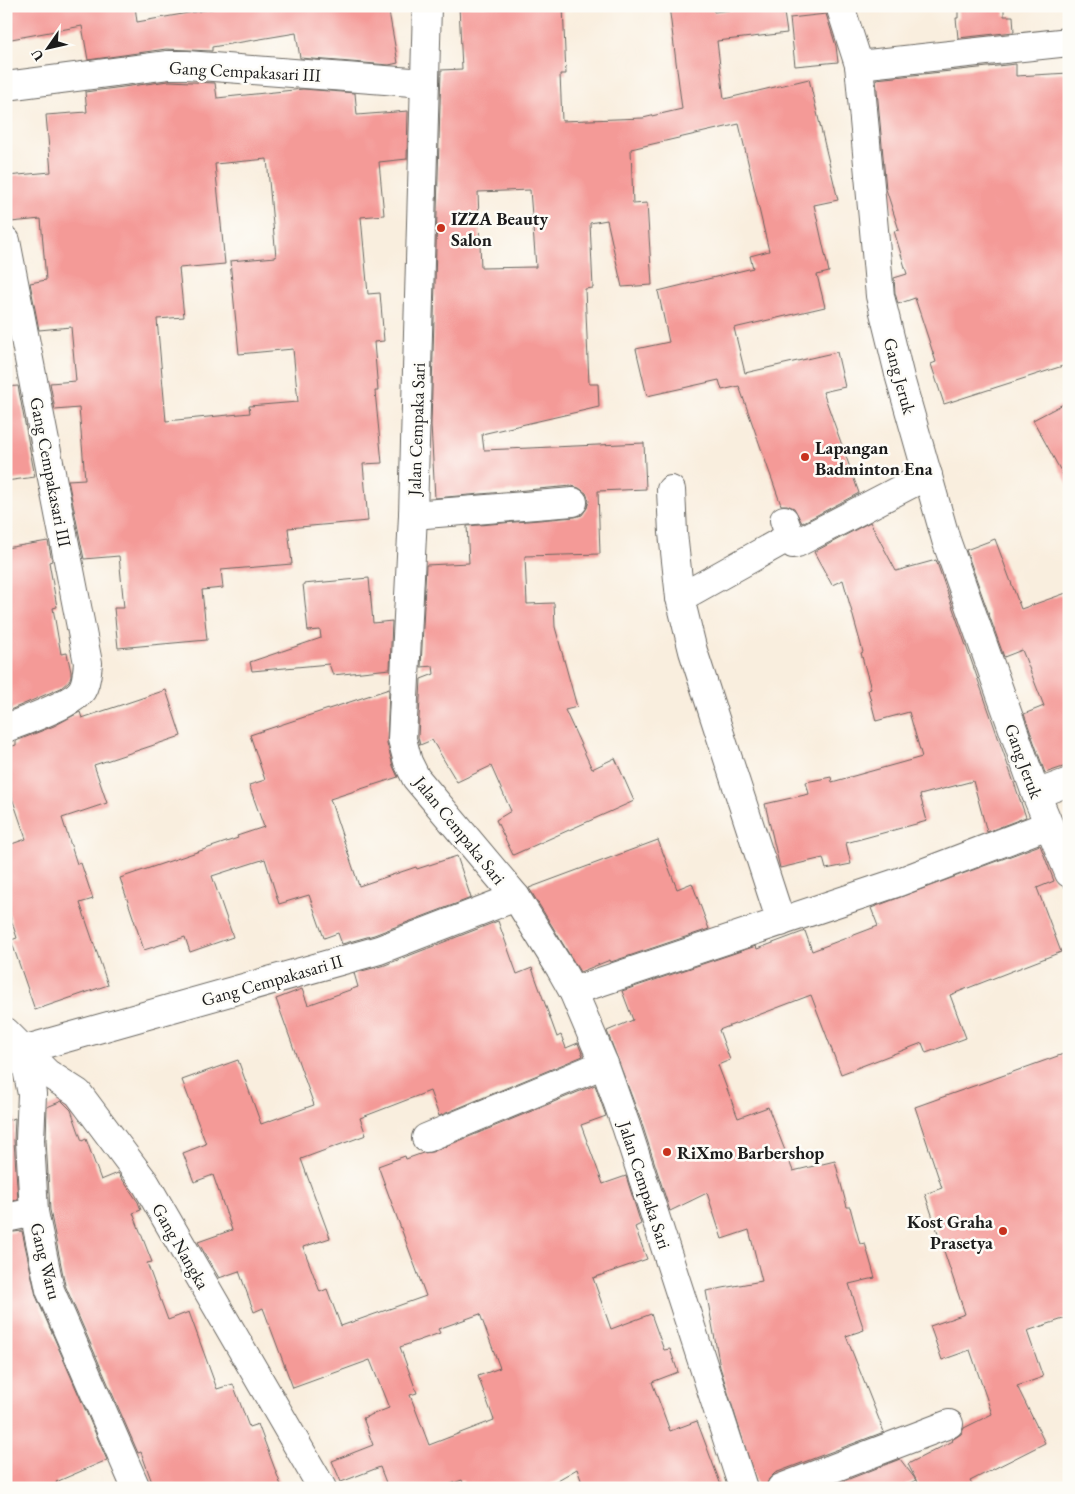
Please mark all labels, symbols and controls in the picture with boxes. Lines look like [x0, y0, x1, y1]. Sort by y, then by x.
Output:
north arrow [22, 22, 72, 72]
text: U [27, 45, 48, 65]
street label: Gang Cempakasari III [168, 56, 322, 86]
place label: IZZA Beauty Salon [451, 207, 549, 251]
marker: IZZA Beauty Salon [435, 222, 447, 234]
street label: Gang Jeruk [879, 335, 921, 417]
street label: Jalan Cempaka Sari [402, 362, 430, 498]
street label: Gang Cempakasari III [25, 395, 77, 549]
place label: Lapangan Badminton Ena [815, 436, 933, 480]
marker: Lapangan Badminton Ena [799, 451, 811, 463]
street label: Gang Jeruk [1000, 720, 1048, 802]
street label: Jalan Cempaka Sari [408, 769, 511, 889]
street label: Gang Cempakasari II [199, 949, 345, 1011]
street label: Jalan Cempaka Sari [613, 1116, 677, 1252]
place label: RiXmo Barbershop [677, 1141, 824, 1164]
marker: RiXmo Barbershop [661, 1146, 673, 1158]
street label: Gang Nangka [147, 1199, 215, 1294]
place label: Kost Graha Prasetya [907, 1210, 993, 1254]
street label: Gang Waru [25, 1220, 67, 1302]
marker: Kost Graha Prasetya [997, 1225, 1009, 1237]

